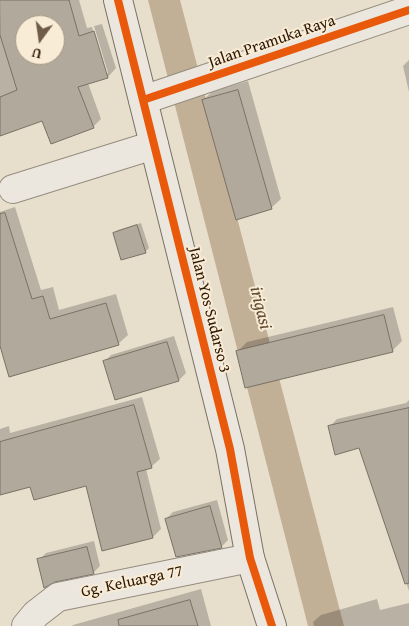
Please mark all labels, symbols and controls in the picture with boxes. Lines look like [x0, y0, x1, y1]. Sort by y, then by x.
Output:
street label: Jalan Pramuka Raya [206, 11, 338, 73]
north arrow [15, 15, 65, 65]
text: U [30, 43, 44, 64]
street label: Jalan Yos Sudarso 3 [184, 245, 234, 375]
water label: irigasi [244, 284, 276, 332]
street label: Gg. Keluarga 77 [79, 562, 185, 602]

